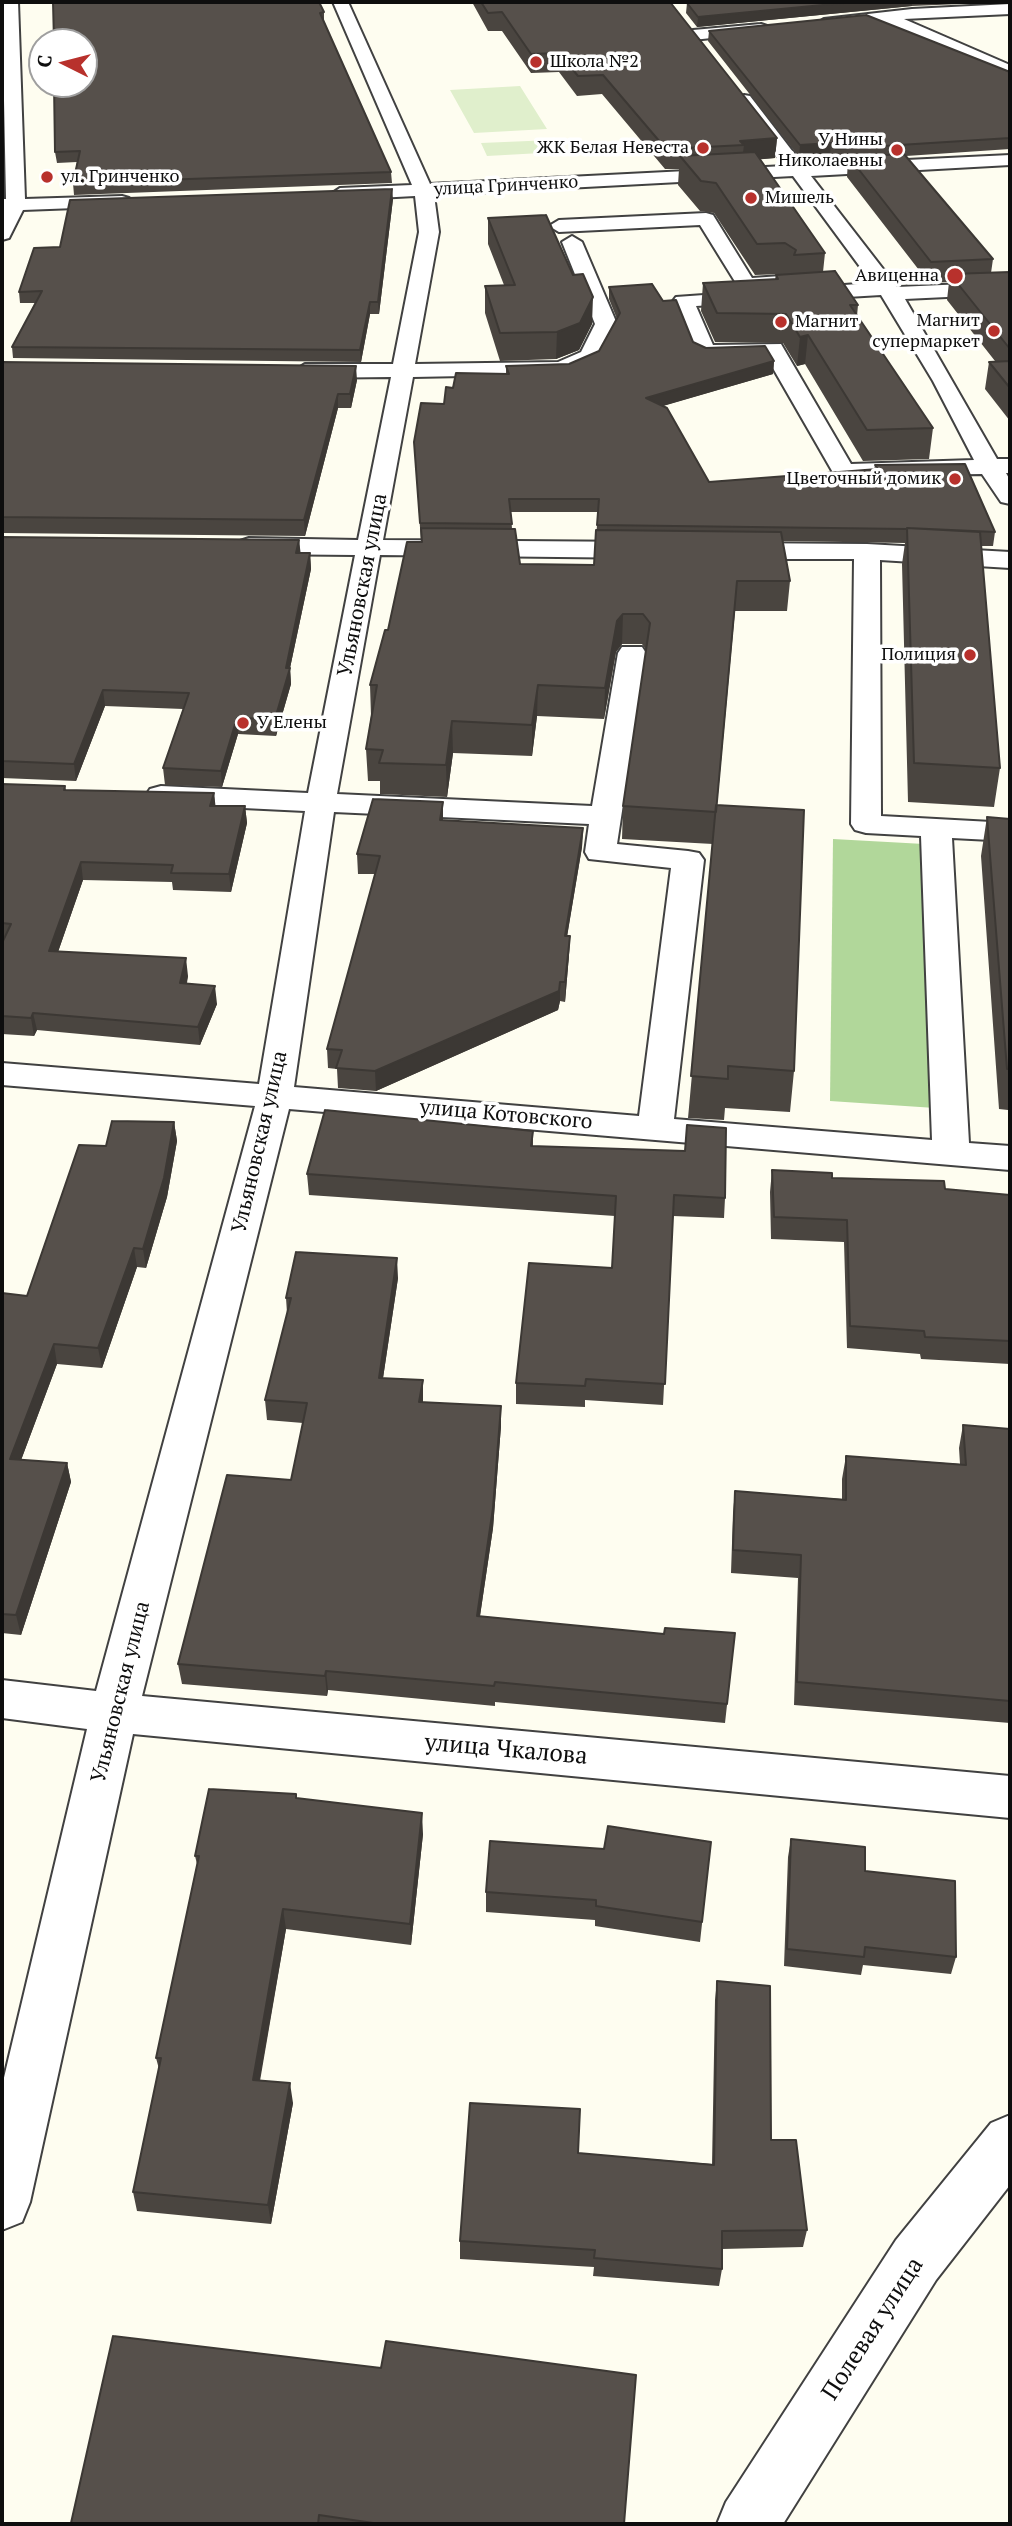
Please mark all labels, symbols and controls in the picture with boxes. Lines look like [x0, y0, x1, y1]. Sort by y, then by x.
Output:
north arrow [28, 28, 98, 98]
place label: Школа №2 [550, 51, 639, 73]
text: С [31, 54, 57, 68]
marker: Школа №2 [528, 54, 544, 70]
place label: У Нины Николаевны [778, 129, 883, 172]
place label: ЖК Белая Невеста [537, 137, 689, 159]
marker: ЖК Белая Невеста [695, 140, 711, 156]
marker: У Нины Николаевны [889, 142, 905, 158]
place label: ул. Гринченко [61, 166, 179, 188]
marker: ул. Гринченко [39, 169, 55, 185]
street label: улица Гринченко [433, 171, 579, 201]
place label: Мишель [765, 187, 834, 209]
marker: Мишель [743, 190, 759, 206]
place label: Авиценна [855, 265, 939, 287]
marker: Авиценна [945, 266, 965, 286]
place label: Магнит супермаркет [872, 310, 980, 352]
place label: Магнит [795, 311, 858, 333]
marker: Магнит [773, 314, 789, 330]
marker: Магнит супермаркет [986, 323, 1002, 339]
place label: Цветочный домик [787, 468, 941, 490]
marker: Цветочный домик [947, 471, 963, 487]
street label: Ульяновская улица [333, 491, 393, 679]
place label: Полиция [881, 644, 956, 666]
marker: Полиция [962, 647, 978, 663]
place label: У Елены [257, 712, 327, 734]
marker: У Елены [235, 715, 251, 731]
street label: Ульяновская улица [227, 1049, 293, 1235]
street label: улица Котовского [419, 1095, 593, 1135]
street label: Ульяновская улица [86, 1599, 156, 1785]
street label: улица Чкалова [423, 1729, 589, 1771]
street label: Полевая улица [816, 2252, 930, 2406]

